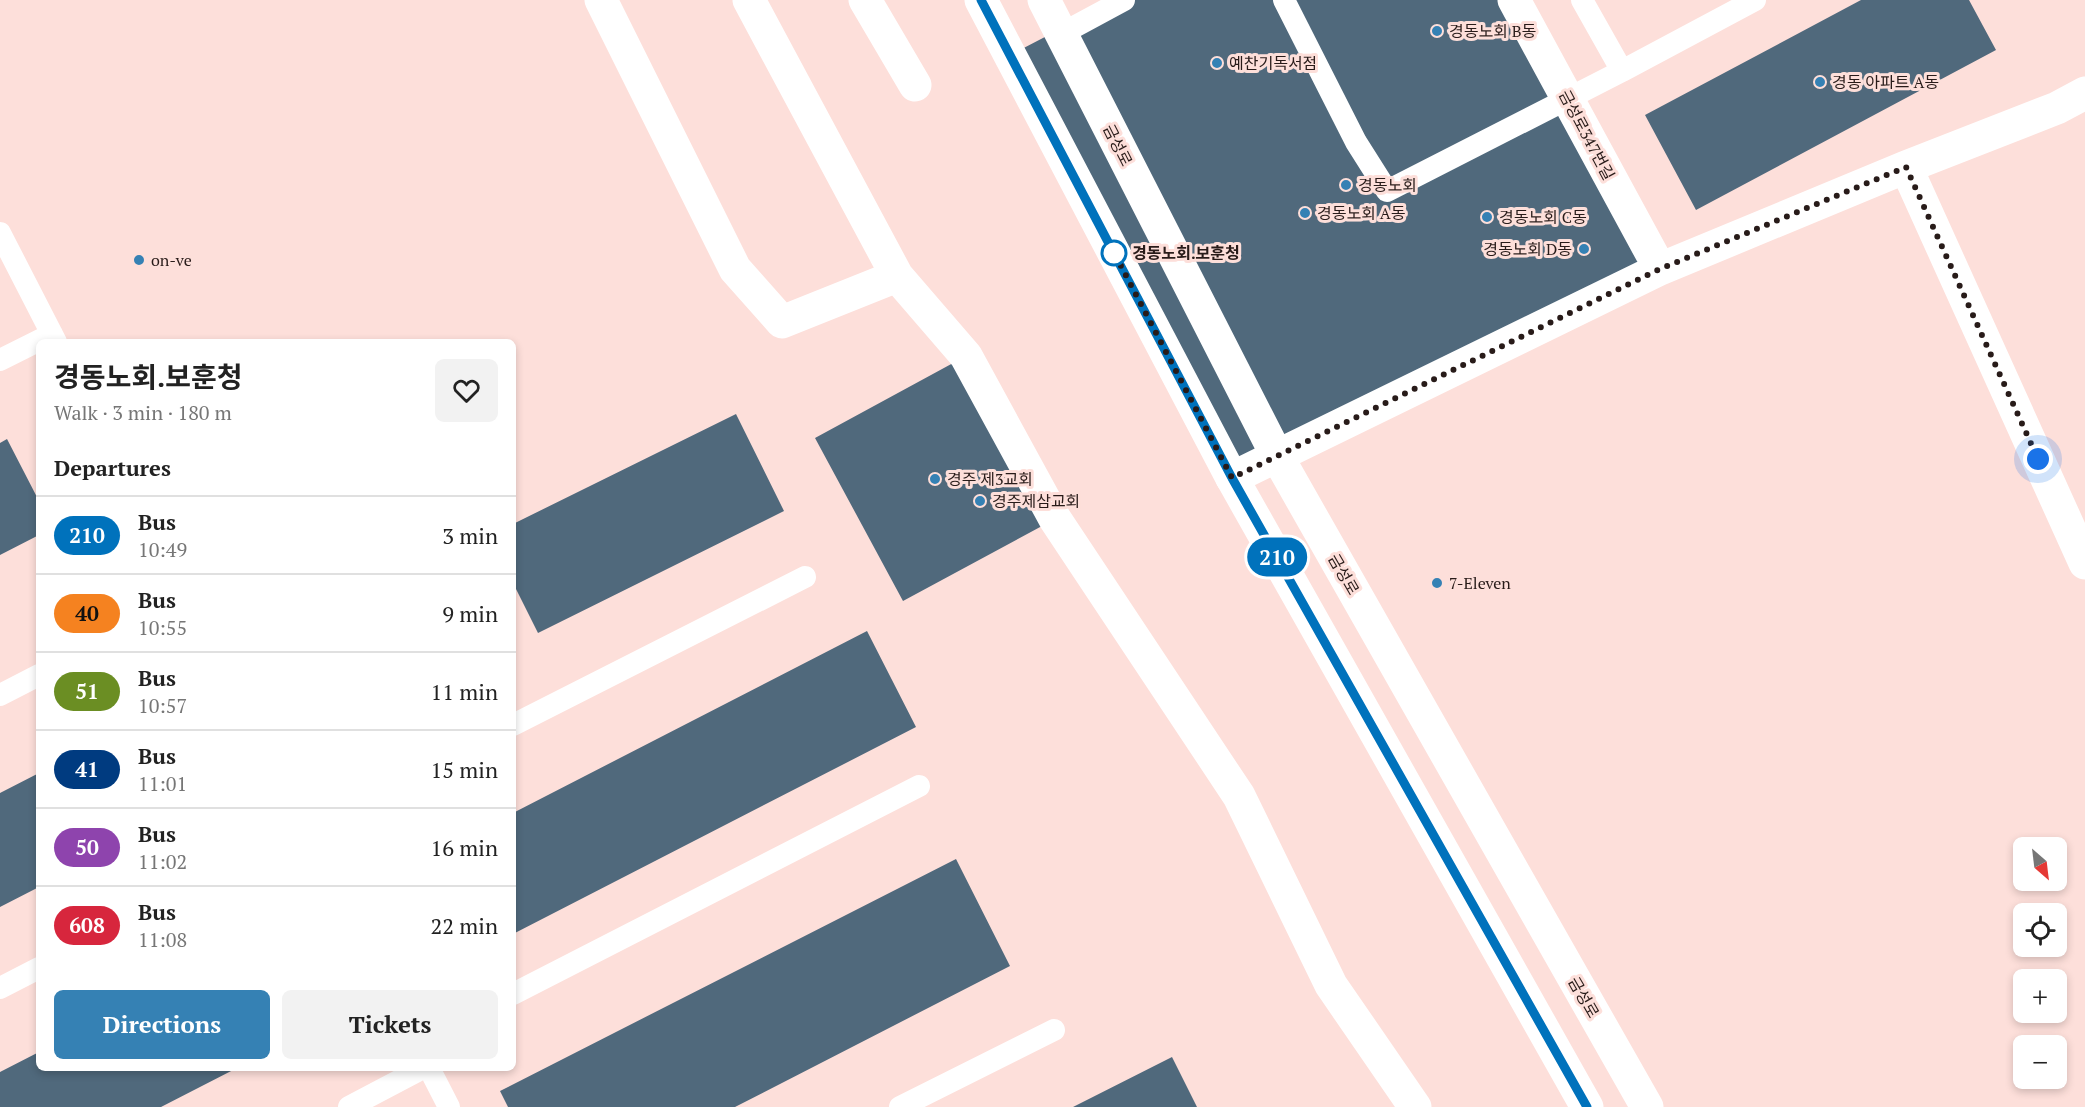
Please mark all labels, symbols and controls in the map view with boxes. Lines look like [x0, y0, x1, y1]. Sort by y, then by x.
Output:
place label: 경동노회 B동 [1449, 20, 1537, 42]
marker: 경동노회 B동 [1430, 24, 1444, 38]
place label: 예찬기독서점 [1229, 52, 1317, 74]
marker: 예찬기독서점 [1210, 56, 1224, 70]
place label: 경동 아파트 A동 [1832, 71, 1939, 93]
marker: 경동 아파트 A동 [1813, 75, 1827, 89]
street label: 금성로347번길 [1554, 86, 1620, 184]
street label: 금성로 [1098, 120, 1138, 170]
place label: 경동노회 [1358, 174, 1417, 196]
marker: 경동노회 [1339, 178, 1353, 192]
place label: 경동노회 A동 [1317, 202, 1406, 224]
marker: 경동노회 A동 [1298, 206, 1312, 220]
place label: 경동노회 C동 [1499, 206, 1587, 228]
marker: 경동노회 C동 [1480, 210, 1494, 224]
place label: 경동노회 D동 [1483, 238, 1572, 260]
marker: 경동노회.보훈청 [1101, 240, 1127, 266]
place label: 경동노회.보훈청 [1132, 242, 1240, 264]
marker: 경동노회 D동 [1577, 242, 1591, 256]
place label: on-ve [151, 249, 192, 271]
marker: on-ve [132, 253, 146, 267]
text: 경동노회.보훈청 [54, 358, 243, 395]
button: heart [435, 359, 498, 422]
text: Walk · 3 min · 180 m [54, 399, 232, 426]
your location [2023, 444, 2053, 474]
text: Departures [54, 453, 171, 482]
place label: 경주 제3교회 [947, 468, 1033, 490]
marker: 경주 제3교회 [928, 472, 942, 486]
place label: 경주제삼교회 [992, 490, 1080, 512]
marker: 경주제삼교회 [973, 494, 987, 508]
text: Bus [138, 507, 176, 536]
text: 210 [69, 521, 105, 549]
text: 3 min [442, 521, 498, 550]
text: 10:49 [138, 536, 187, 563]
line badge: 210 [1242, 538, 1312, 576]
text: 210 [1259, 543, 1295, 571]
street label: 금성로 [1323, 549, 1365, 599]
place label: 7-Eleven [1449, 572, 1511, 594]
marker: 7-Eleven [1430, 576, 1444, 590]
text: Bus [138, 585, 176, 614]
text: 40 [75, 599, 99, 627]
text: 9 min [442, 599, 498, 628]
text: 10:55 [138, 614, 187, 641]
text: Bus [138, 663, 176, 692]
text: 51 [75, 677, 99, 705]
text: 11 min [431, 677, 498, 706]
text: 10:57 [138, 692, 187, 719]
text: Bus [138, 741, 176, 770]
text: 41 [75, 755, 99, 783]
text: 15 min [431, 755, 498, 784]
text: 11:01 [138, 770, 187, 797]
text: Bus [138, 819, 176, 848]
text: 50 [75, 833, 99, 861]
text: 16 min [431, 833, 498, 862]
north arrow [2013, 837, 2067, 891]
map controls [2013, 837, 2067, 1089]
text: 11:02 [138, 848, 187, 875]
text: Bus [138, 897, 176, 926]
button: locate [2013, 903, 2067, 957]
text: 608 [69, 911, 105, 939]
text: 22 min [431, 911, 498, 940]
text: 11:08 [138, 926, 187, 953]
button: + [2013, 969, 2067, 1023]
street label: 금성로 [1563, 972, 1605, 1022]
button: Directions [54, 990, 270, 1059]
button: Tickets [282, 990, 498, 1059]
button: − [2013, 1035, 2067, 1089]

